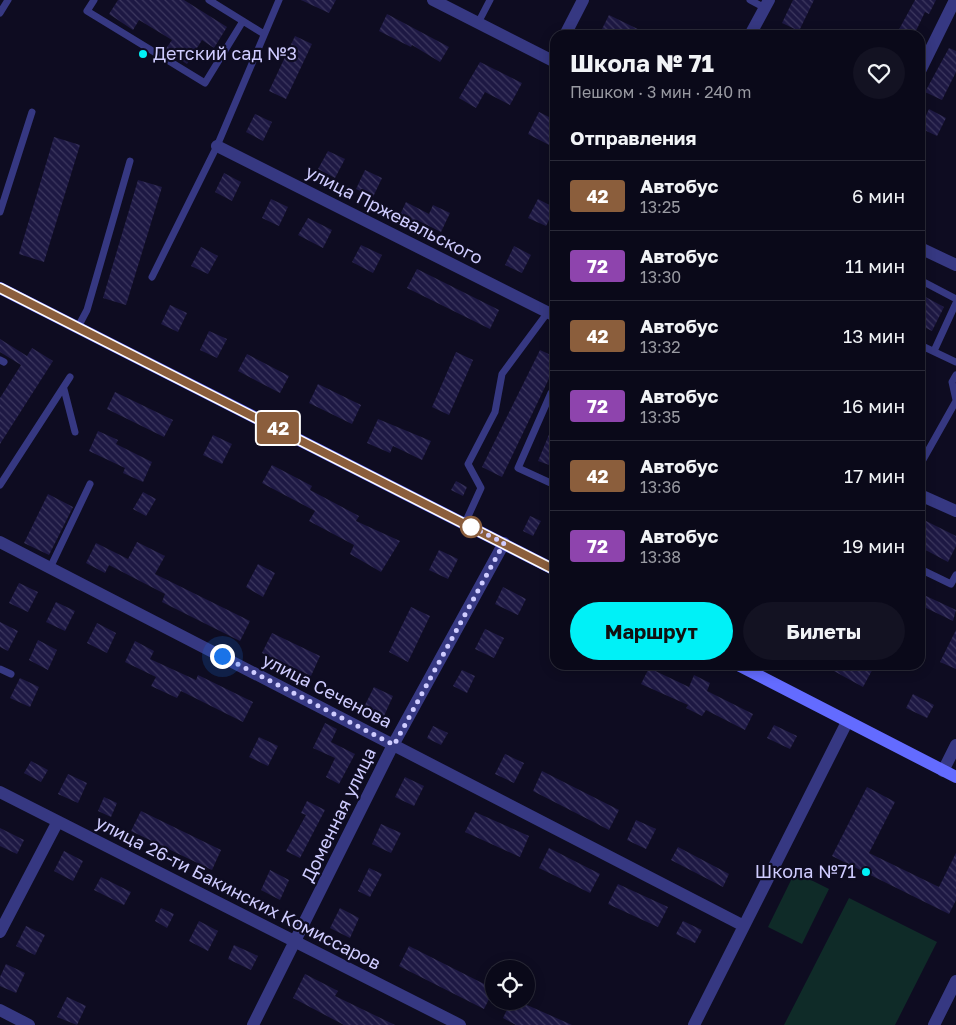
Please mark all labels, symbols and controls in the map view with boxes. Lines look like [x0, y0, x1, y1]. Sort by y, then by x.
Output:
place label: Детский сад №3 [153, 42, 297, 64]
button: heart [853, 47, 905, 99]
marker: Детский сад №3 [137, 48, 149, 60]
text: Школа № 71 [570, 48, 714, 77]
text: Пешком · 3 мин · 240 m [570, 82, 751, 102]
text: Отправления [570, 126, 696, 149]
street label: улица Пржевальского [302, 160, 487, 268]
text: Автобус [640, 174, 718, 197]
text: 6 мин [852, 184, 905, 207]
text: 42 [586, 185, 609, 207]
text: 13:25 [640, 197, 680, 217]
text: Автобус [640, 244, 718, 267]
text: 11 мин [845, 254, 905, 277]
text: 72 [587, 255, 608, 277]
text: 13:30 [640, 267, 681, 287]
text: Автобус [640, 314, 718, 337]
text: 13 мин [843, 324, 905, 347]
text: 42 [586, 325, 609, 347]
text: 13:32 [640, 337, 681, 357]
text: Автобус [640, 384, 718, 407]
text: 16 мин [843, 394, 905, 417]
text: 72 [587, 395, 608, 417]
text: 13:35 [640, 407, 681, 427]
line badge: 42 [256, 412, 300, 444]
text: 42 [267, 417, 289, 439]
text: Автобус [640, 454, 718, 477]
text: 17 мин [844, 464, 905, 487]
text: 42 [586, 465, 609, 487]
text: 13:36 [640, 477, 681, 497]
unlabelled marker [460, 516, 482, 538]
text: Автобус [640, 524, 718, 547]
text: 19 мин [843, 534, 905, 557]
text: 72 [587, 535, 608, 557]
text: 13:38 [640, 547, 681, 567]
button: Маршрут [570, 602, 733, 660]
button: Билеты [743, 602, 905, 660]
your location [210, 644, 235, 669]
street label: улица Сеченова [259, 648, 396, 732]
street label: Доменная улица [296, 744, 380, 885]
street label: улица 26-ти Бакинских Комиссаров [92, 810, 385, 974]
place label: Школа №71 [755, 860, 856, 882]
marker: Школа №71 [860, 866, 872, 878]
map controls [485, 960, 535, 1010]
button: locate [485, 960, 535, 1010]

